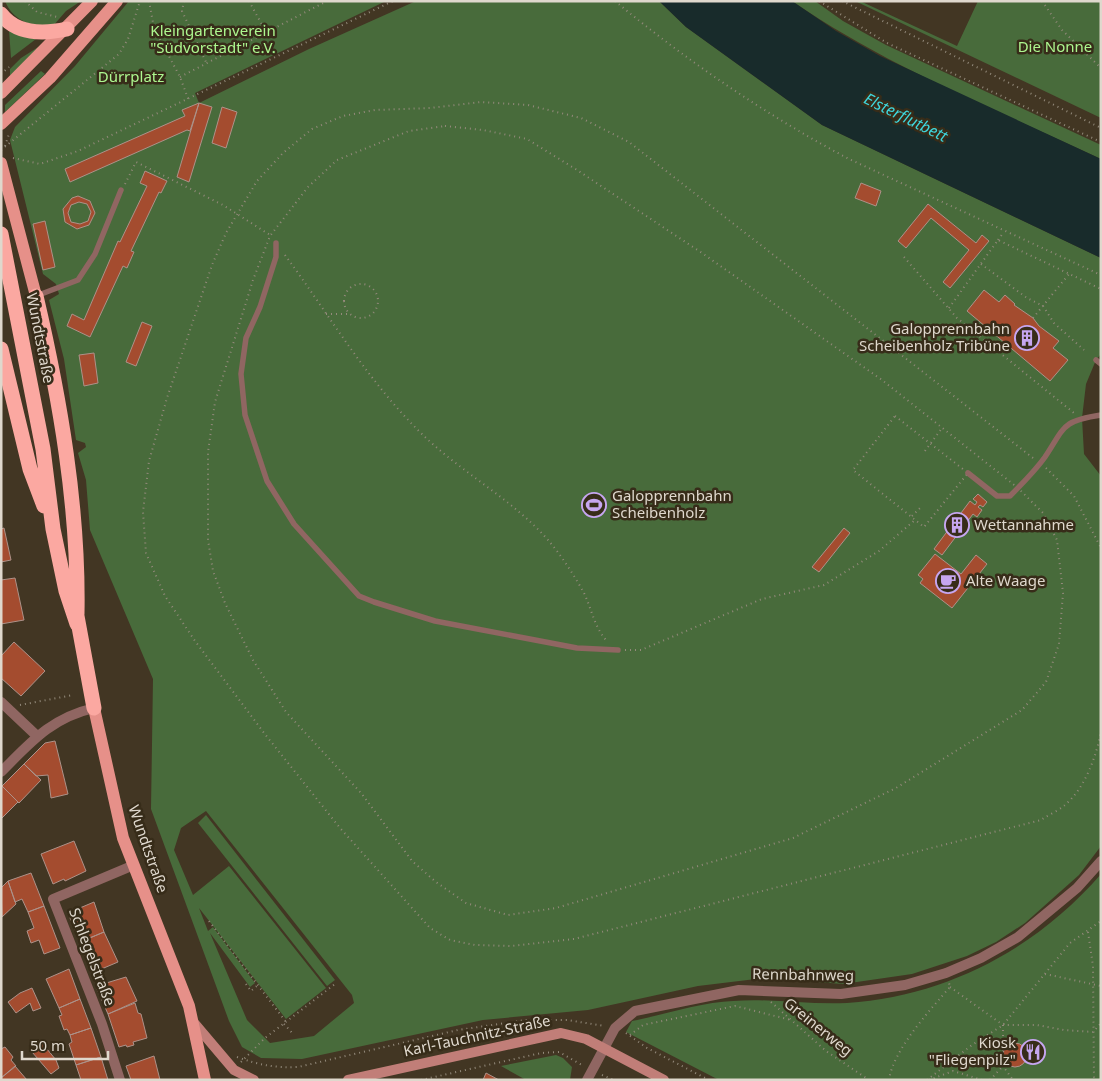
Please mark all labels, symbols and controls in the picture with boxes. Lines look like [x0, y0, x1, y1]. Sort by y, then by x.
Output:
park label: Kleingartenverein "Südvorstadt" e.V. [150, 20, 276, 57]
park label: Die Nonne [1018, 36, 1092, 56]
park label: Dürrplatz [98, 66, 164, 86]
water label: Elsterflutbett [860, 87, 952, 147]
street label: Wundtstraße [22, 291, 60, 385]
place label: Galopprennbahn Scheibenholz Tribüne [859, 318, 1010, 355]
building icon: Galopprennbahn Scheibenholz Tribüne [1014, 325, 1040, 351]
place label: Galopprennbahn Scheibenholz [612, 485, 732, 522]
sports icon: Galopprennbahn Scheibenholz [581, 492, 607, 518]
building icon: Wettannahme [944, 512, 970, 538]
place label: Wettannahme [974, 514, 1074, 534]
cafe icon: Alte Waage [935, 568, 961, 594]
place label: Alte Waage [966, 570, 1045, 590]
street label: Wundtstraße [125, 802, 173, 895]
street label: Schlegelstraße [65, 905, 121, 1009]
street label: Rennbahnweg [752, 963, 854, 985]
street label: Greinerweg [780, 992, 857, 1060]
street label: Karl-Tauchnitz-Straße [402, 1010, 552, 1060]
scale bar [22, 1028, 109, 1060]
place label: Kiosk "Fliegenpilz" [929, 1032, 1016, 1069]
text: 50 m [30, 1035, 65, 1055]
restaurant icon: Kiosk "Fliegenpilz" [1020, 1039, 1046, 1065]

